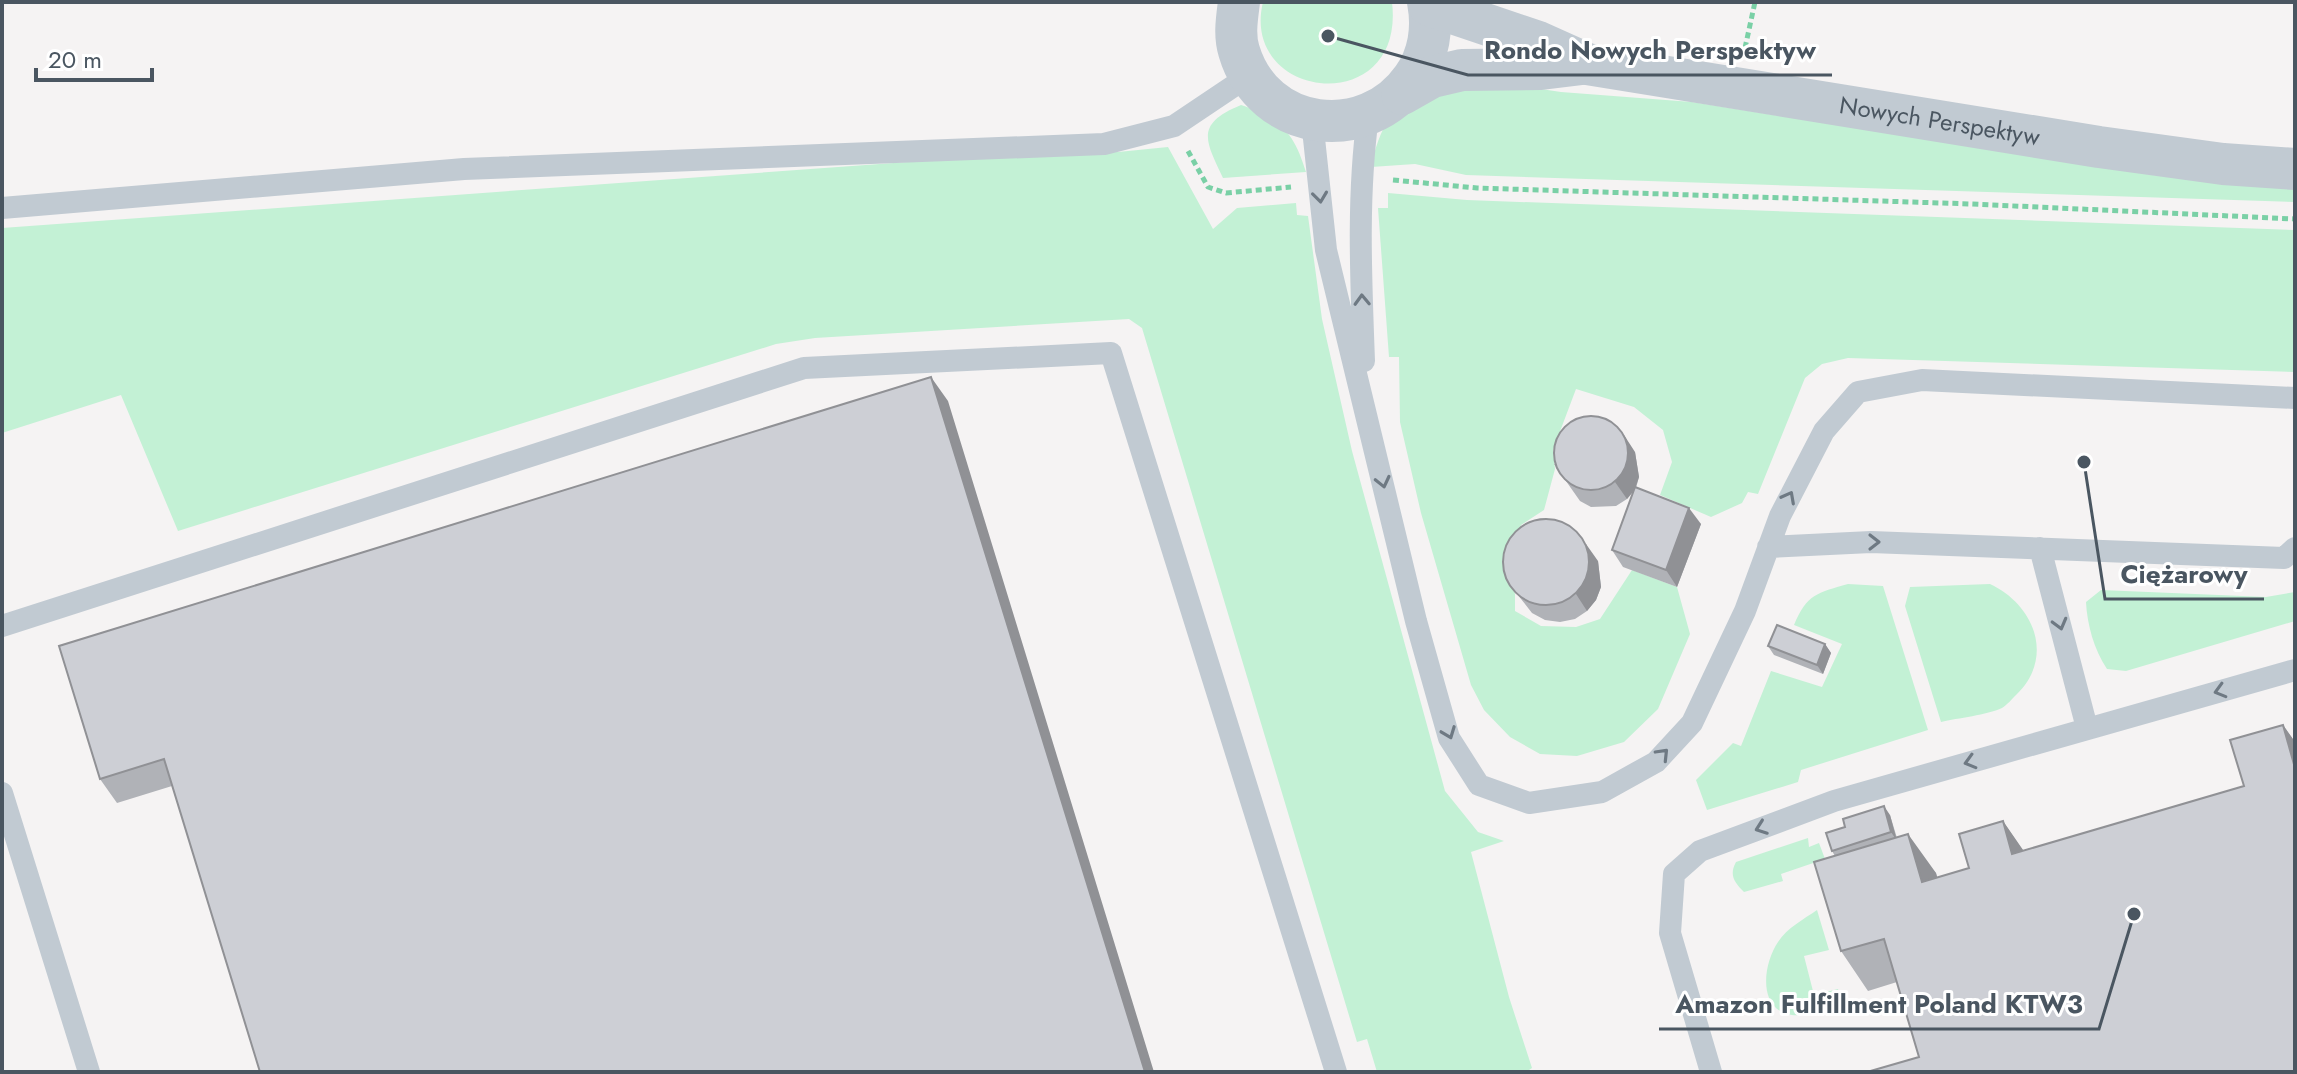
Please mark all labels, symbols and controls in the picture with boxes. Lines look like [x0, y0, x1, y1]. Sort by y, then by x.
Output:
callout: Rondo Nowych Perspektyw [1468, 25, 1832, 75]
text: Rondo Nowych Perspektyw [1484, 31, 1816, 69]
scale bar [36, 32, 152, 82]
text: 20 m [48, 42, 102, 77]
street label: Nowych Perspektyw [1837, 87, 2043, 154]
one-way arrow [1311, 191, 1328, 204]
one-way arrow [1353, 293, 1370, 306]
one-way arrow [1374, 475, 1391, 488]
one-way arrow [1780, 491, 1795, 506]
one-way arrow [1868, 533, 1881, 551]
callout: Ciężarowy [2105, 549, 2264, 599]
text: Ciężarowy [2120, 555, 2248, 593]
one-way arrow [2050, 616, 2067, 630]
one-way arrow [2213, 682, 2227, 698]
one-way arrow [1439, 725, 1456, 739]
one-way arrow [1654, 749, 1668, 763]
one-way arrow [1963, 752, 1977, 769]
one-way arrow [1755, 818, 1769, 835]
callout: Amazon Fulfillment Poland KTW3 [1659, 979, 2099, 1029]
text: Amazon Fulfillment Poland KTW3 [1674, 985, 2083, 1023]

